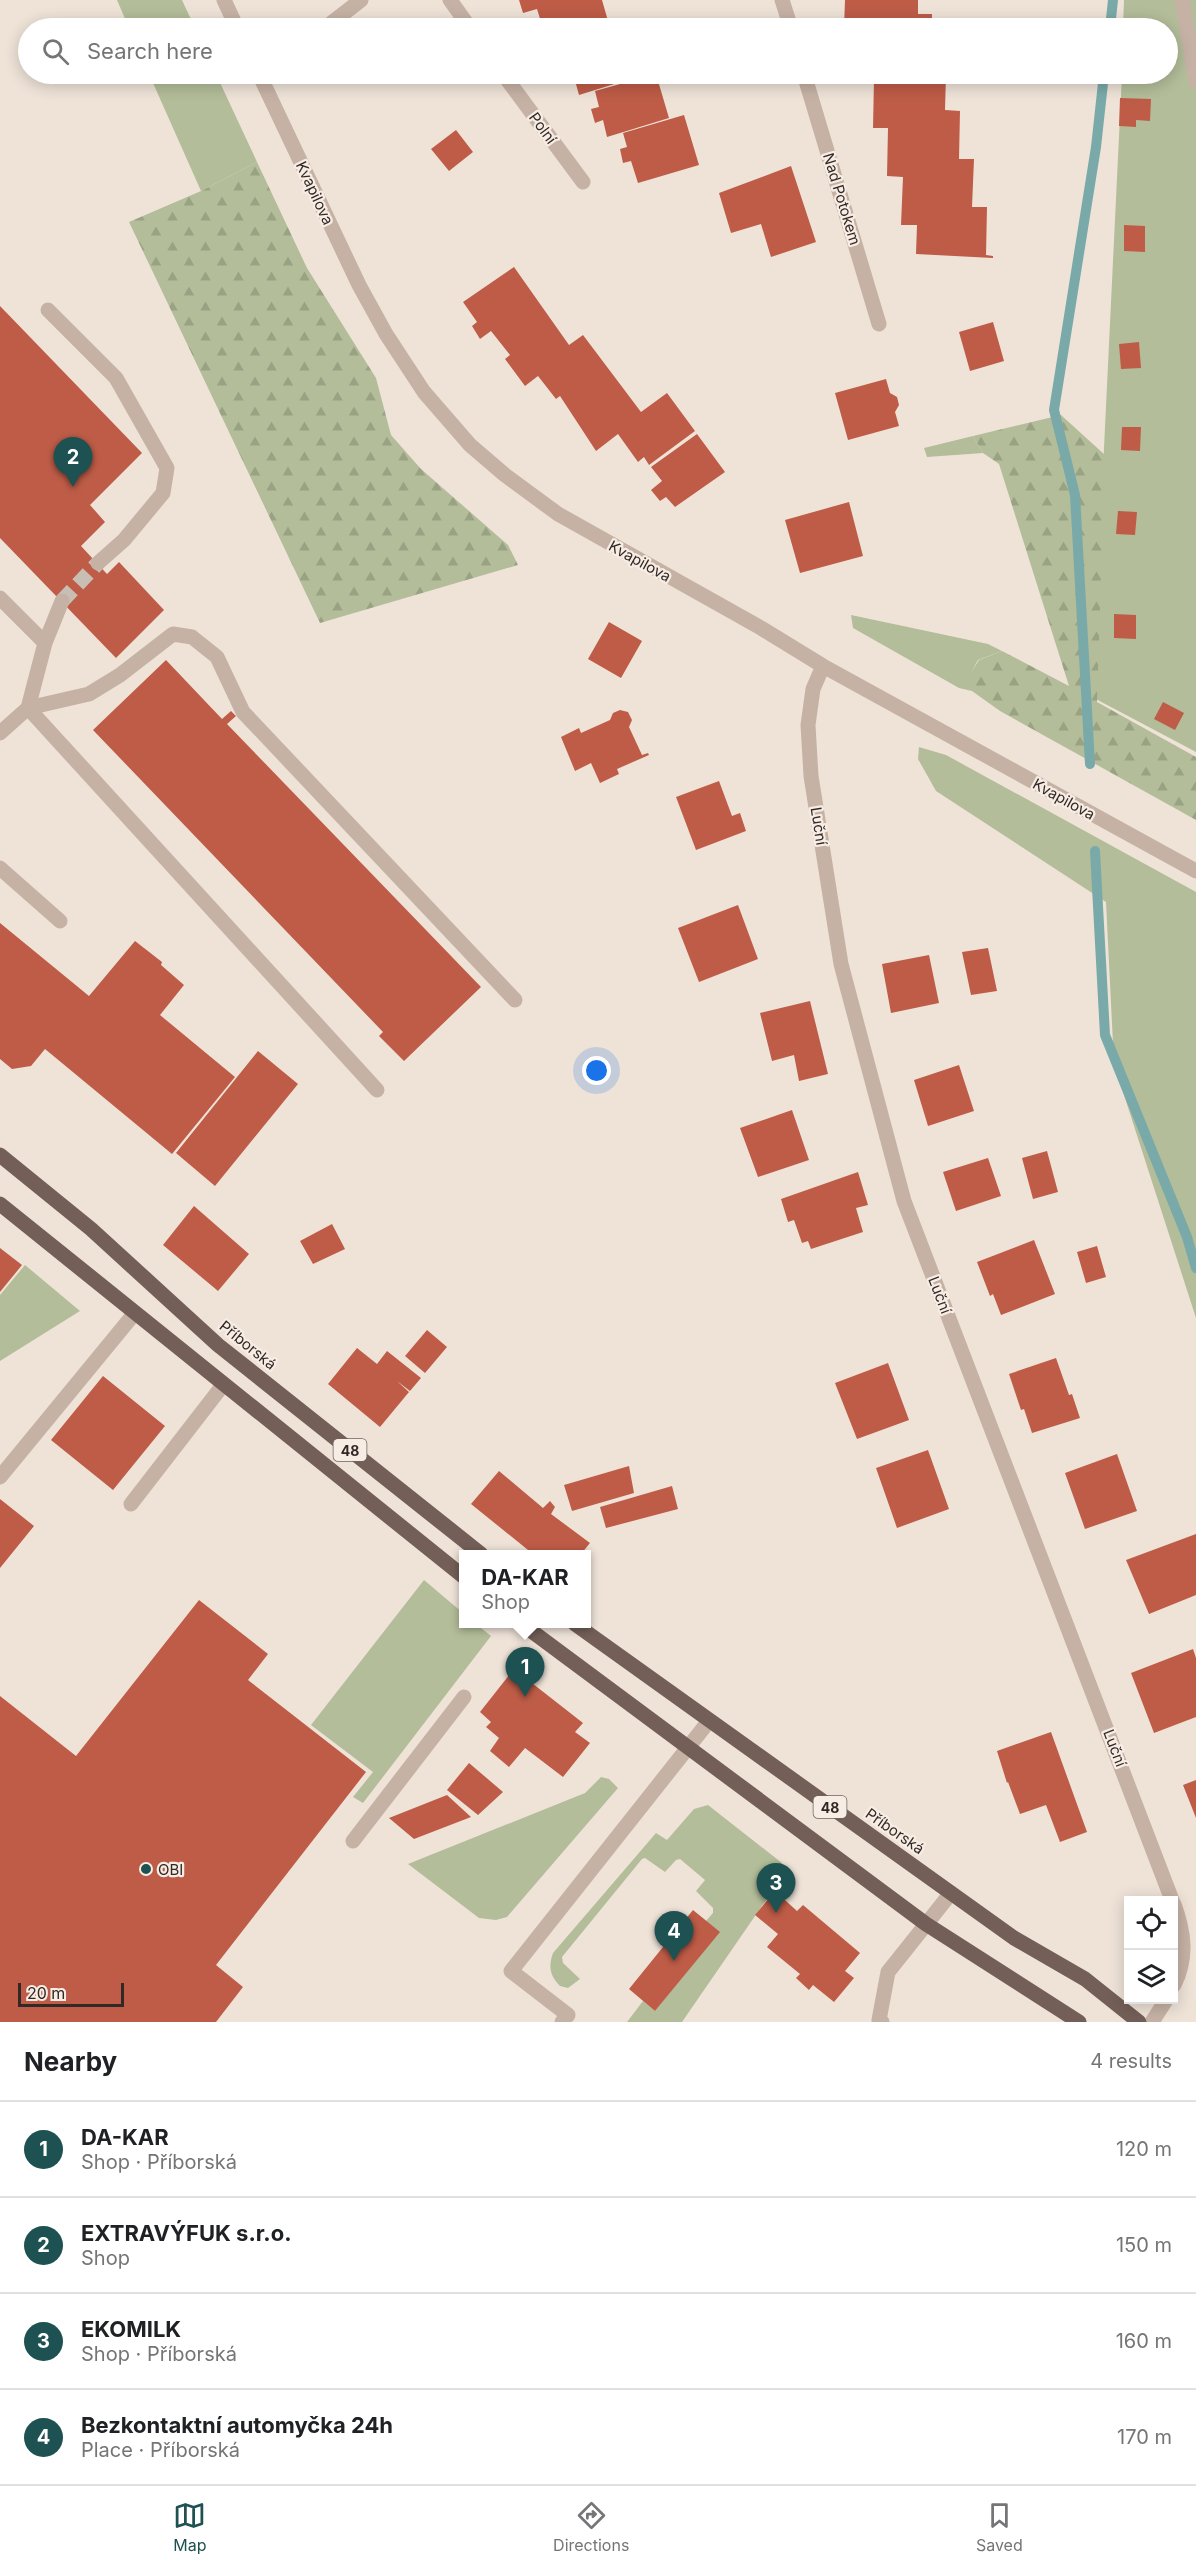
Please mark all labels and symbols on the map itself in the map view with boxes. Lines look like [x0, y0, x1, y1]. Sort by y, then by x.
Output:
street label: Polní [525, 108, 561, 148]
street label: Nad Potokem [819, 151, 865, 247]
street label: Kvapilova [292, 158, 338, 228]
pin: 2 [54, 438, 92, 487]
street label: Kvapilova [606, 536, 674, 586]
street label: Kvapilova [1030, 774, 1098, 824]
street label: Luční [807, 806, 831, 847]
your location [582, 1056, 611, 1085]
street label: Luční [924, 1274, 956, 1317]
street label: Příborská [216, 1316, 280, 1374]
road number: 48 [334, 1439, 366, 1461]
pin: 1 [506, 1648, 544, 1697]
street label: Luční [1099, 1727, 1131, 1770]
road number: 48 [814, 1796, 846, 1818]
street label: Příborská [862, 1804, 928, 1858]
place label: OBI [158, 1860, 183, 1879]
marker: OBI [139, 1862, 153, 1876]
pin: 3 [756, 1864, 796, 1913]
pin: 4 [654, 1912, 694, 1961]
scale bar [18, 1980, 124, 2008]

